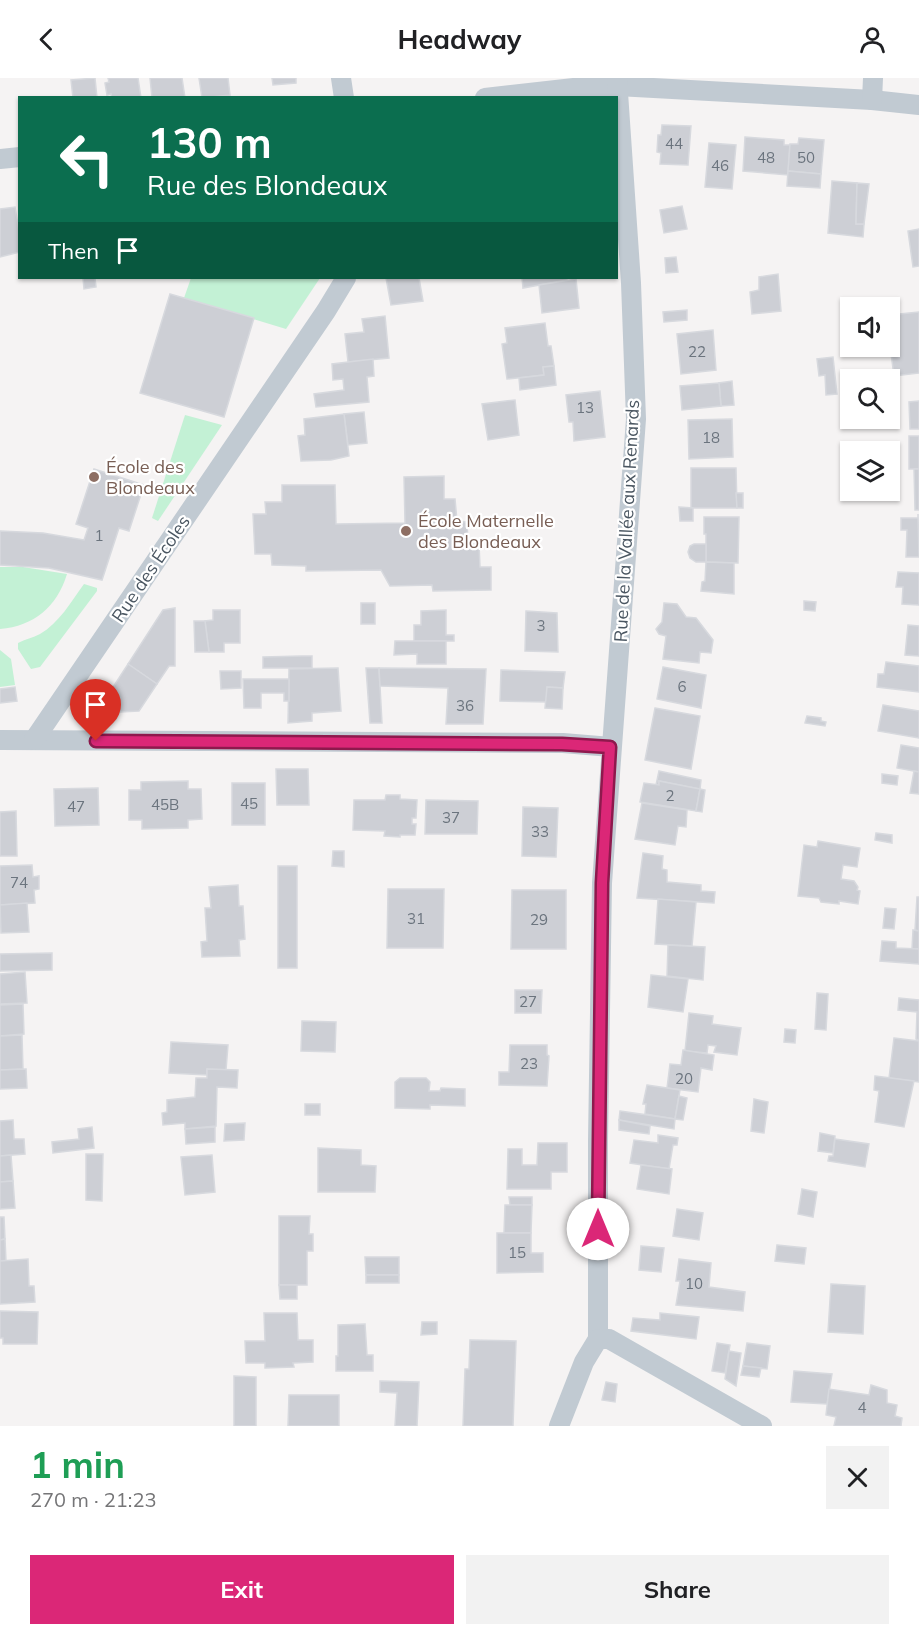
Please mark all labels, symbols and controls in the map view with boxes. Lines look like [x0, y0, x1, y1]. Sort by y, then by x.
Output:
text: Headway [397, 22, 522, 56]
icon: back [30, 23, 63, 56]
icon: person [856, 23, 889, 56]
text: 130 m [147, 116, 272, 169]
icon: left [48, 120, 126, 198]
house number: 44 [665, 134, 683, 153]
house number: 48 [757, 148, 775, 167]
house number: 50 [797, 148, 815, 167]
house number: 46 [711, 156, 729, 175]
text: Rue des Blondeaux [147, 168, 387, 202]
icon: arrive [111, 234, 144, 267]
text: Then [48, 237, 99, 265]
map controls [840, 297, 900, 501]
button: sound [840, 297, 900, 357]
house number: 22 [688, 342, 706, 361]
button: search [840, 369, 900, 429]
house number: 13 [576, 398, 594, 417]
street label: Rue de la Vallée aux Renards [609, 399, 644, 643]
house number: 18 [702, 428, 720, 447]
button: layers [840, 441, 900, 501]
place label: École des Blondeaux [106, 455, 195, 499]
marker: École des Blondeaux [87, 470, 101, 484]
place label: École Maternelle des Blondeaux [418, 509, 554, 553]
street label: Rue des Écoles [106, 511, 195, 627]
marker: École Maternelle des Blondeaux [399, 524, 413, 538]
house number: 1 [94, 526, 104, 545]
house number: 3 [536, 616, 546, 635]
house number: 6 [677, 677, 687, 696]
pin [70, 679, 121, 741]
icon: arrive [79, 688, 112, 721]
house number: 36 [456, 696, 474, 715]
house number: 2 [665, 786, 675, 805]
house number: 45 [240, 794, 258, 813]
house number: 45B [151, 795, 179, 814]
house number: 47 [67, 797, 85, 816]
house number: 37 [442, 808, 460, 827]
house number: 33 [531, 822, 549, 841]
house number: 74 [10, 873, 28, 892]
house number: 31 [407, 909, 425, 928]
house number: 29 [530, 910, 548, 929]
house number: 27 [519, 992, 537, 1011]
house number: 23 [520, 1054, 538, 1073]
house number: 20 [675, 1069, 693, 1088]
position arrow [566, 1197, 630, 1261]
house number: 15 [508, 1243, 526, 1262]
house number: 10 [685, 1274, 703, 1293]
house number: 4 [857, 1398, 867, 1417]
text: 1 min [30, 1442, 125, 1487]
button: close [826, 1446, 889, 1509]
text: 270 m · 21:23 [30, 1487, 156, 1512]
button: Exit [30, 1555, 454, 1624]
button: Share [466, 1555, 889, 1624]

